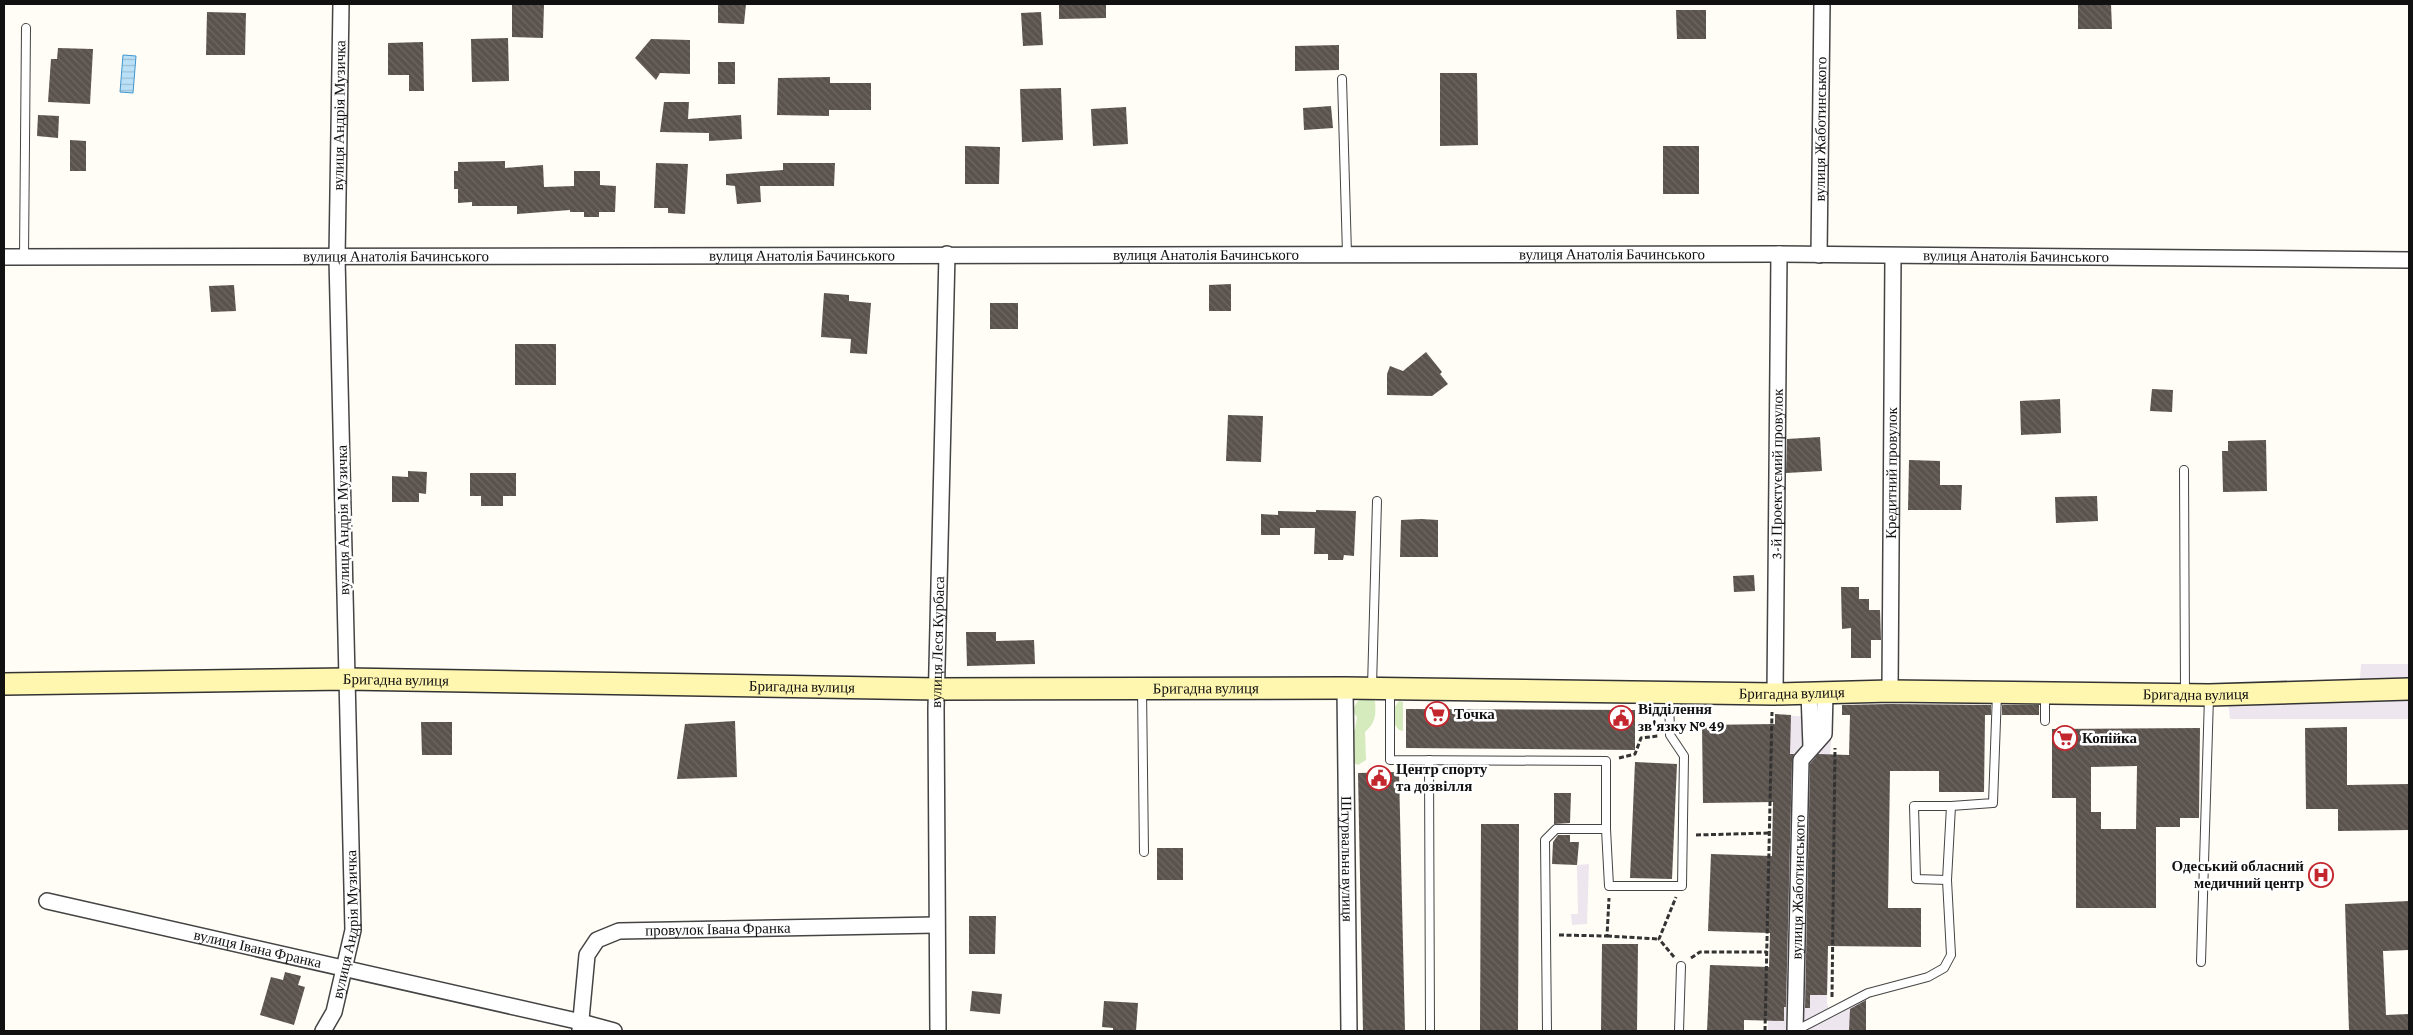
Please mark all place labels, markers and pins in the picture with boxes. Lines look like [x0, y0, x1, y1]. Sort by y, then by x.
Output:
supermarket icon: Точка [1424, 701, 1450, 727]
place label: Відділення зв'язку № 49 [1638, 701, 1725, 734]
public building icon: Відділення зв'язку № 49 [1608, 705, 1634, 731]
place label: Точка [1454, 706, 1495, 722]
supermarket icon: Копійка [2052, 725, 2078, 751]
place label: Копійка [2082, 730, 2137, 746]
place label: Центр спорту та дозвілля [1396, 761, 1488, 794]
public building icon: Центр спорту та дозвілля [1366, 765, 1392, 791]
place label: Одеський обласний медичний центр [2172, 858, 2304, 891]
hospital icon: Одеський обласний медичний центр [2308, 862, 2334, 888]

